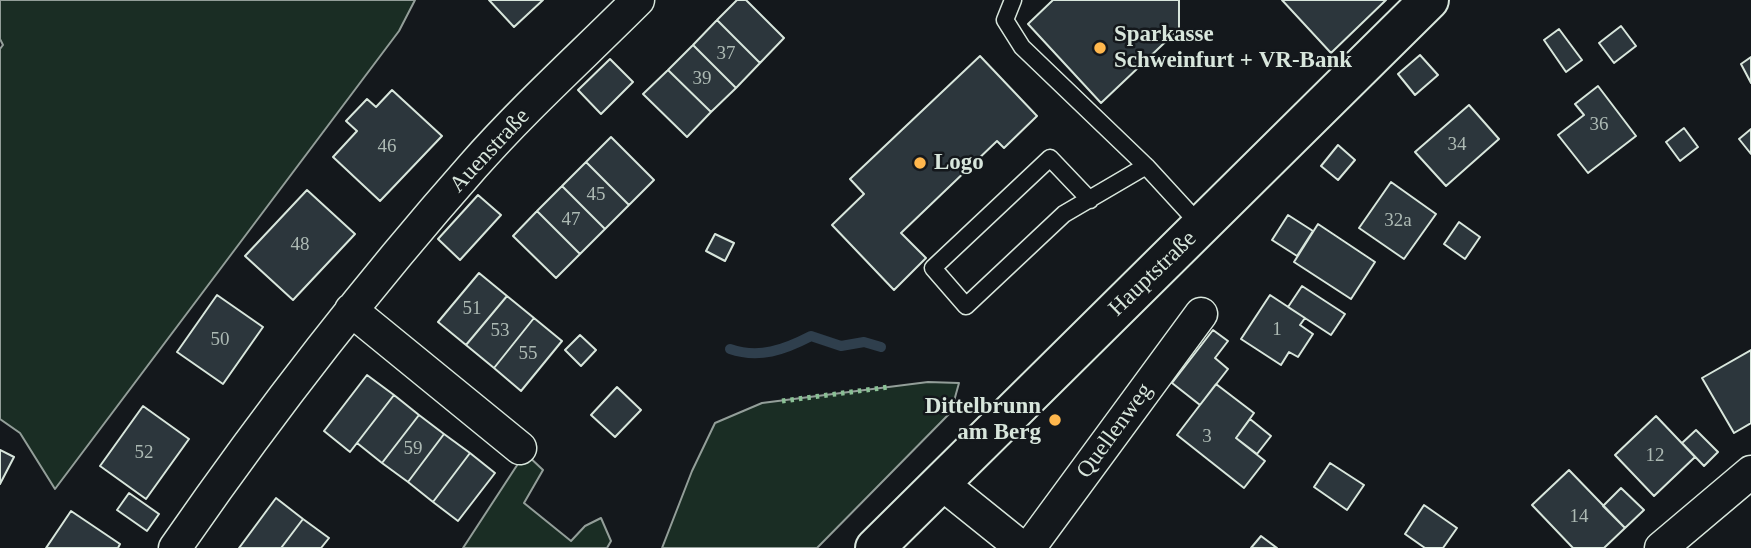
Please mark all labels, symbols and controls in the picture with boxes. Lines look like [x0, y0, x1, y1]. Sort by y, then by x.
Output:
place label: Sparkasse Schweinfurt + VR-Bank [1114, 21, 1352, 75]
marker: Sparkasse Schweinfurt + VR-Bank [1092, 40, 1108, 56]
house number: 37 [716, 43, 736, 65]
house number: 39 [692, 68, 712, 90]
street label: Auenstraße [444, 103, 536, 199]
house number: 36 [1590, 114, 1608, 136]
house number: 34 [1448, 134, 1466, 156]
house number: 46 [378, 136, 396, 158]
place label: Logo [934, 149, 984, 177]
marker: Logo [912, 155, 928, 171]
house number: 45 [586, 184, 606, 206]
house number: 47 [562, 209, 580, 231]
house number: 32a [1384, 210, 1412, 232]
street label: Hauptstraße [1103, 225, 1203, 323]
house number: 48 [290, 234, 309, 256]
house number: 51 [462, 298, 482, 320]
house number: 1 [1272, 319, 1282, 341]
house number: 53 [490, 320, 510, 342]
house number: 50 [210, 329, 230, 351]
house number: 55 [518, 343, 538, 365]
street label: Quellenweg [1071, 378, 1159, 484]
place label: Dittelbrunn am Berg [925, 393, 1041, 447]
marker: Dittelbrunn am Berg [1047, 412, 1063, 428]
house number: 3 [1202, 426, 1212, 448]
house number: 59 [404, 438, 422, 460]
house number: 52 [134, 442, 154, 464]
house number: 12 [1646, 445, 1664, 467]
house number: 14 [1570, 506, 1588, 528]

